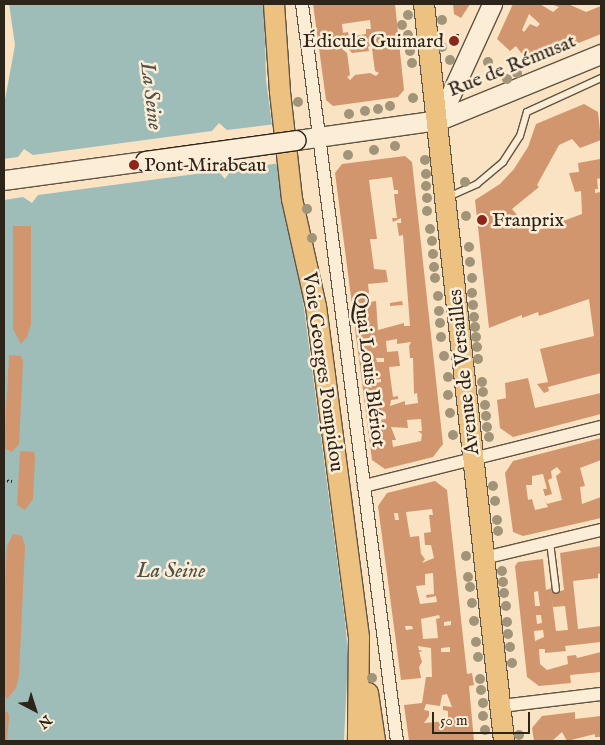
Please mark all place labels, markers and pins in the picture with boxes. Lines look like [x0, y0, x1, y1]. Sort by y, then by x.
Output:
place label: Édicule Guimard [303, 29, 444, 53]
marker: Édicule Guimard [448, 35, 460, 47]
place label: Pont Mirabeau [144, 153, 267, 177]
marker: Pont Mirabeau [128, 159, 140, 171]
place label: Franprix [492, 208, 564, 232]
marker: Franprix [476, 214, 488, 226]

